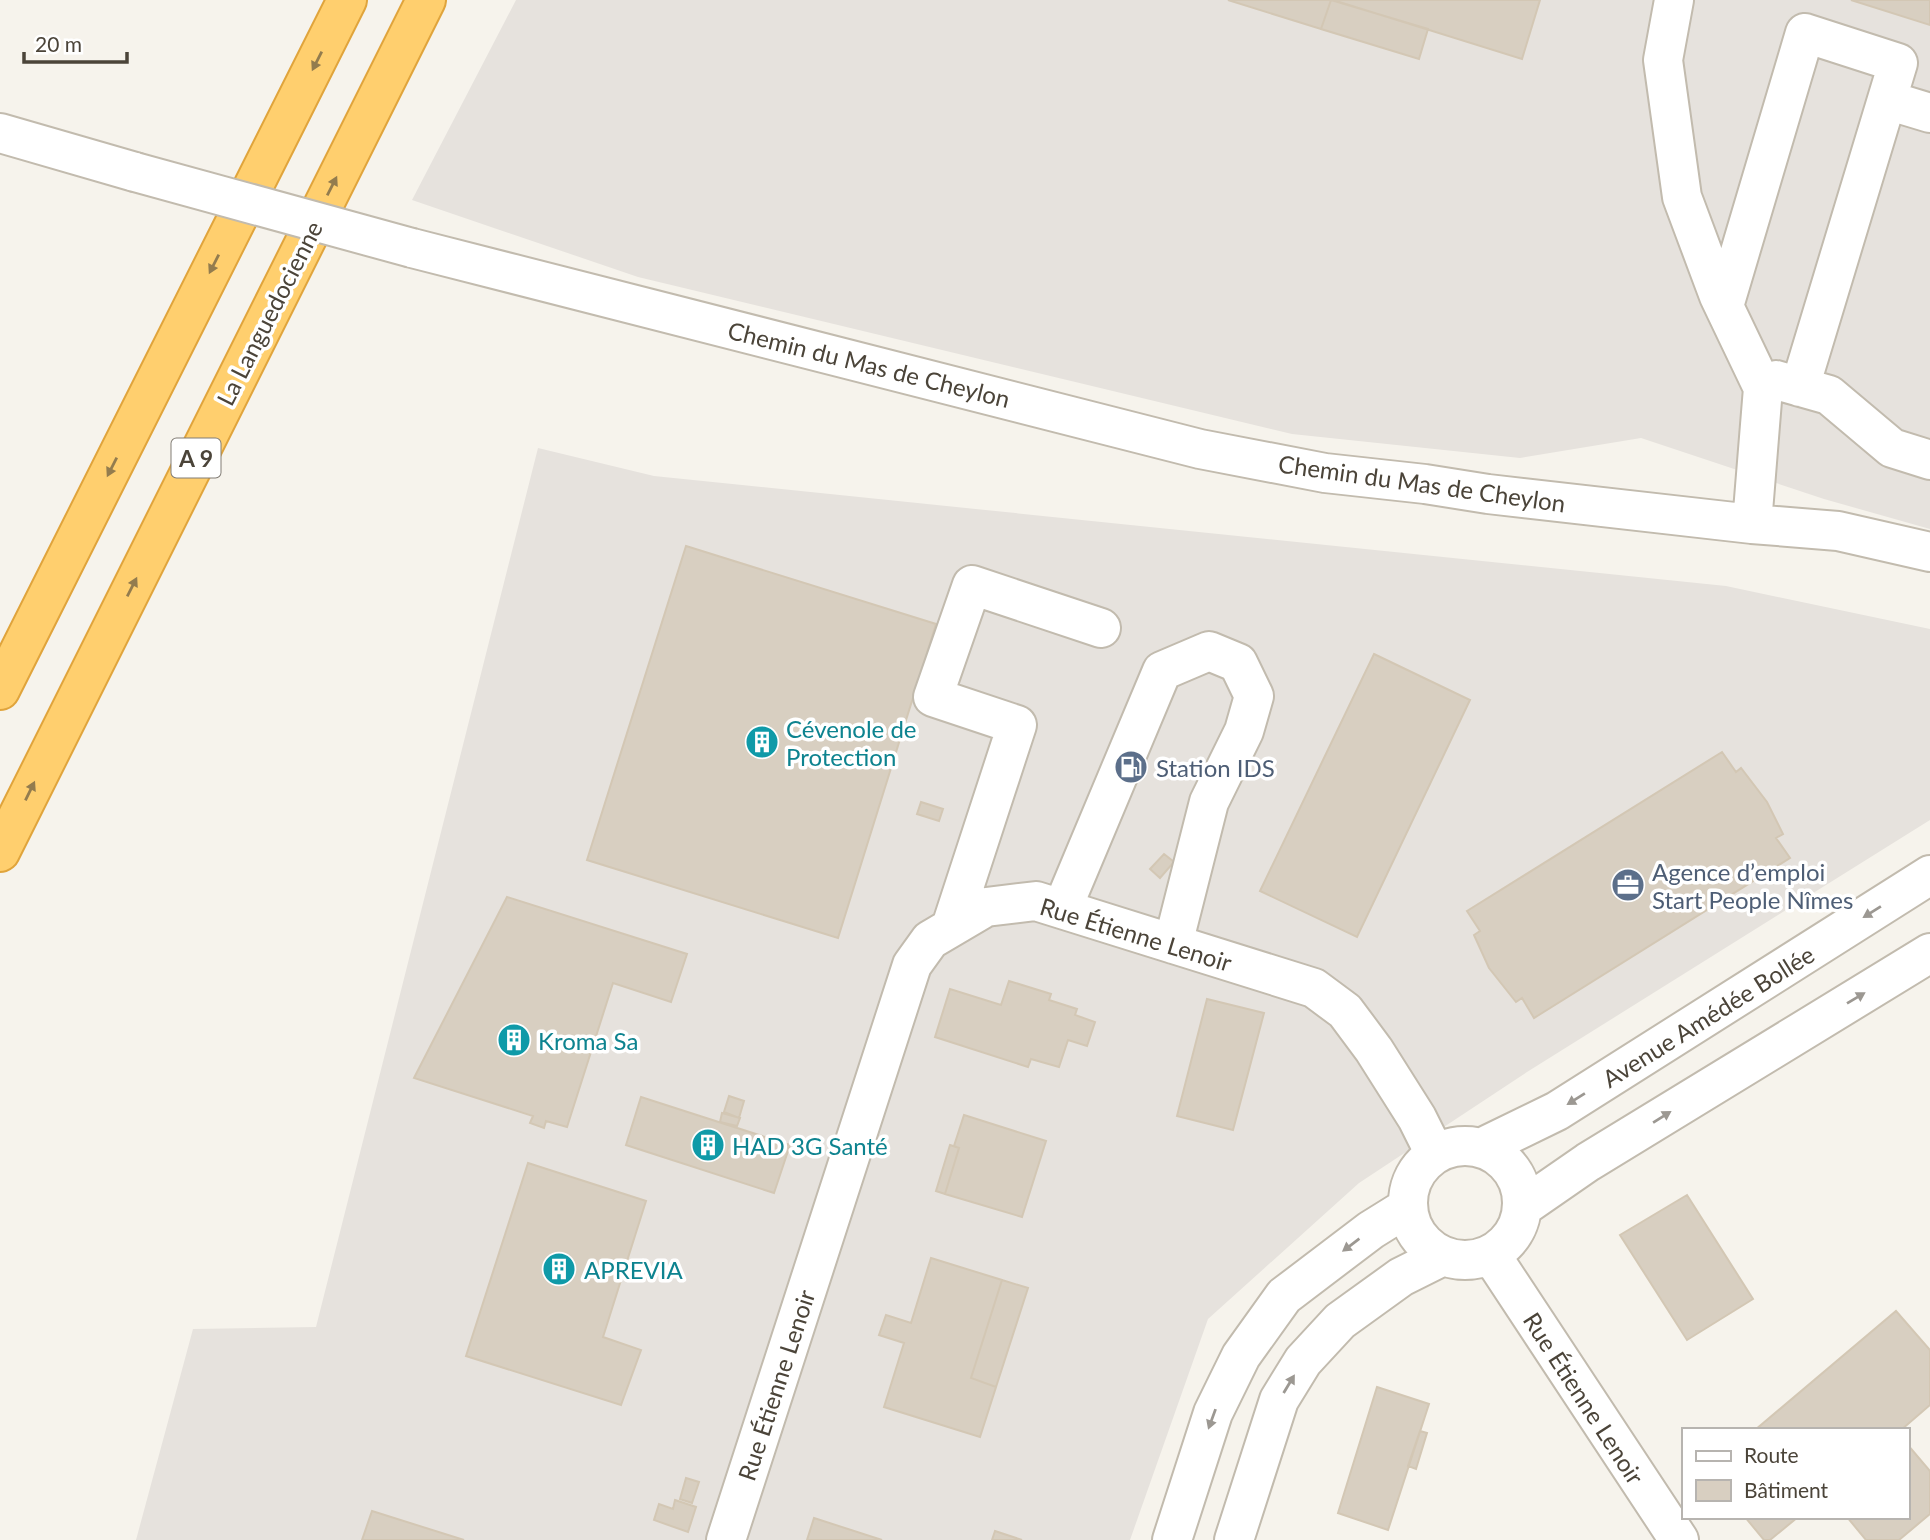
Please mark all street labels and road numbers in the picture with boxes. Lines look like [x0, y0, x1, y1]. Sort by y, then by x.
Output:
street label: La Languedocienne [210, 216, 328, 410]
street label: Chemin du Mas de Cheylon [725, 315, 1013, 413]
road number: A 9 [172, 438, 220, 478]
street label: Chemin du Mas de Cheylon [1277, 448, 1567, 518]
street label: Rue Étienne Lenoir [1037, 891, 1236, 977]
street label: Avenue Amédée Bollée [1597, 939, 1819, 1093]
street label: Rue Étienne Lenoir [732, 1286, 821, 1484]
street label: Rue Étienne Lenoir [1518, 1307, 1650, 1489]

